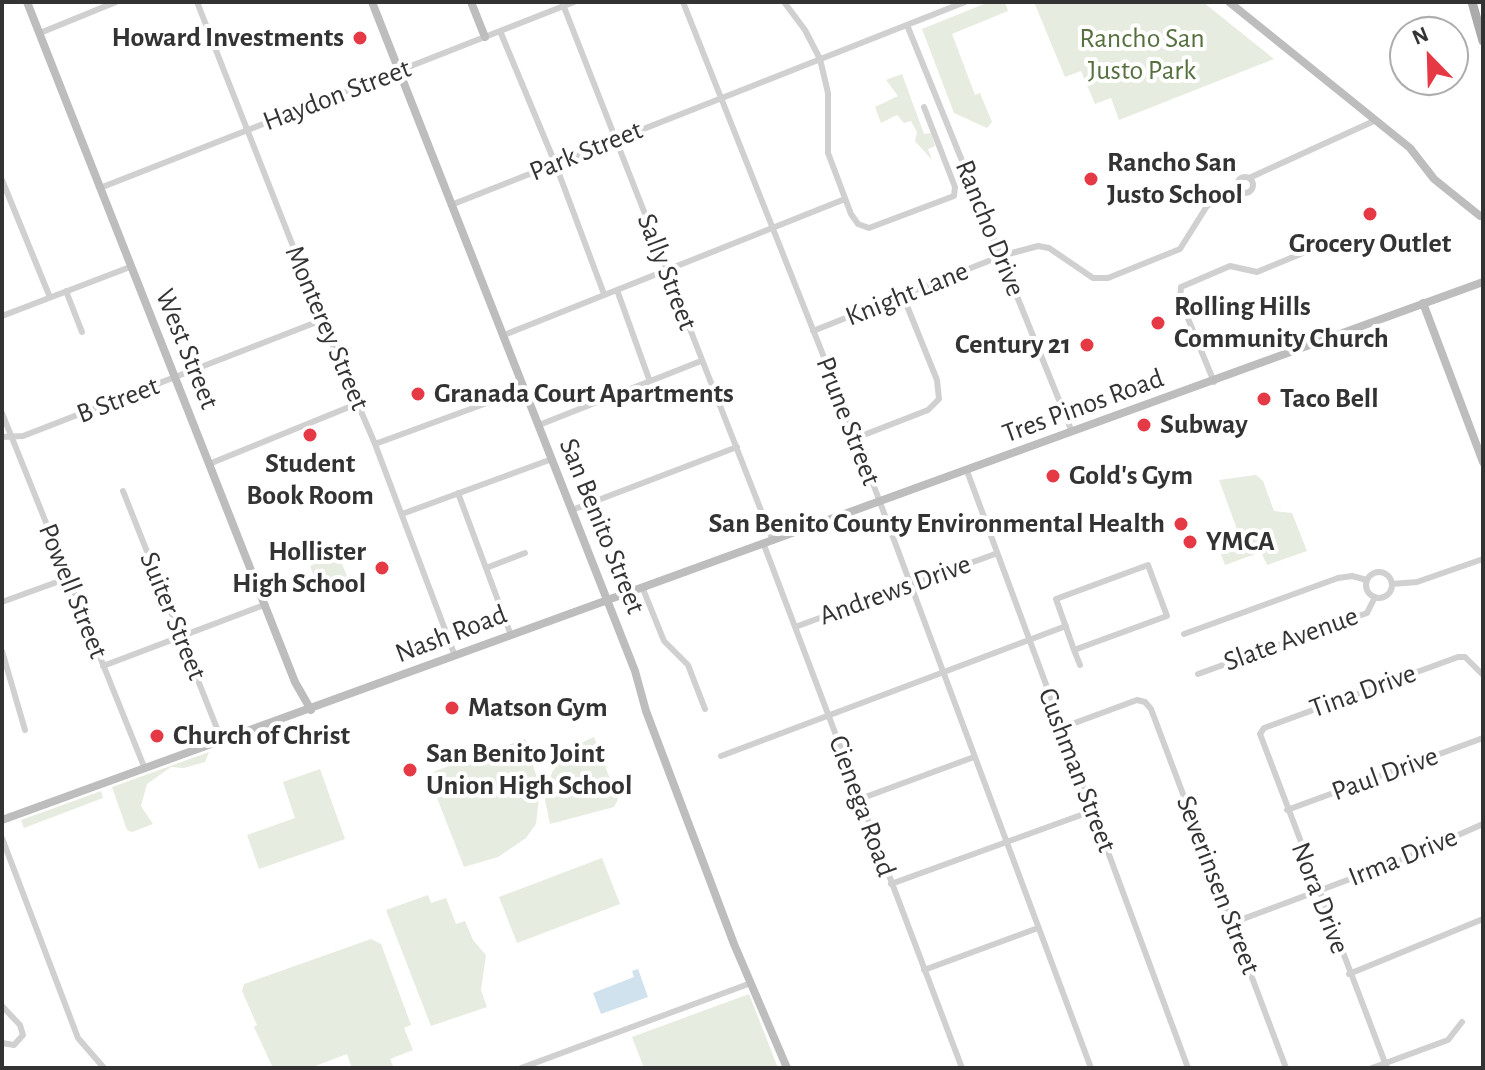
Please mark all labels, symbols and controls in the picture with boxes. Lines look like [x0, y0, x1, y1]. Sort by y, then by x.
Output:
north arrow [1389, 16, 1469, 96]
place label: Howard Investments [112, 21, 344, 55]
park label: Rancho San Justo Park [1079, 22, 1205, 88]
text: N [1409, 23, 1432, 49]
marker: Howard Investments [351, 29, 369, 47]
street label: Haydon Street [258, 51, 416, 139]
street label: Park Street [525, 113, 647, 189]
place label: Rancho San Justo School [1107, 146, 1243, 212]
street label: Rancho Drive [947, 155, 1033, 301]
marker: Rancho San Justo School [1082, 170, 1100, 188]
marker: Grocery Outlet [1361, 205, 1379, 223]
street label: Sally Street [629, 209, 705, 335]
place label: Grocery Outlet [1289, 227, 1451, 261]
street label: Monterey Street [277, 241, 377, 415]
street label: Knight Lane [841, 254, 973, 334]
street label: West Street [148, 284, 226, 414]
place label: Rolling Hills Community Church [1174, 290, 1389, 356]
marker: Rolling Hills Community Church [1149, 314, 1167, 332]
place label: Century 21 [955, 328, 1071, 362]
marker: Century 21 [1078, 336, 1096, 354]
street label: Prune Street [808, 352, 888, 490]
street label: Tres Pinos Road [998, 361, 1168, 451]
street label: B Street [72, 369, 164, 431]
place label: Granada Court Apartments [434, 377, 734, 411]
place label: Taco Bell [1280, 382, 1379, 416]
marker: Granada Court Apartments [409, 385, 427, 403]
marker: Taco Bell [1255, 390, 1273, 408]
place label: Subway [1160, 408, 1248, 442]
marker: Subway [1135, 416, 1153, 434]
marker: Student Book Room [301, 426, 319, 444]
street label: San Benito Street [552, 433, 652, 619]
place label: Student Book Room [246, 447, 374, 513]
place label: Gold's Gym [1069, 459, 1193, 493]
marker: Gold's Gym [1044, 467, 1062, 485]
place label: San Benito County Environmental Health [708, 507, 1165, 541]
marker: San Benito County Environmental Health [1172, 515, 1190, 533]
street label: Powell Street [31, 519, 115, 663]
place label: YMCA [1206, 525, 1275, 559]
marker: YMCA [1181, 533, 1199, 551]
place label: Hollister High School [232, 535, 366, 601]
street label: Suiter Street [132, 547, 214, 685]
street label: Andrews Drive [815, 547, 975, 633]
marker: Hollister High School [373, 559, 391, 577]
street label: Nash Road [390, 597, 512, 671]
street label: Slate Avenue [1219, 599, 1363, 679]
street label: Tina Drive [1305, 656, 1421, 726]
street label: Cushman Street [1030, 683, 1124, 857]
place label: Matson Gym [468, 691, 608, 725]
marker: Matson Gym [443, 699, 461, 717]
place label: Church of Christ [173, 719, 350, 753]
marker: Church of Christ [148, 727, 166, 745]
street label: Cienega Road [821, 731, 903, 881]
place label: San Benito Joint Union High School [426, 737, 632, 803]
street label: Paul Drive [1327, 739, 1443, 809]
marker: San Benito Joint Union High School [401, 761, 419, 779]
street label: Severinsen Street [1169, 791, 1267, 979]
street label: Irma Drive [1344, 820, 1462, 894]
street label: Nora Drive [1283, 838, 1357, 958]

